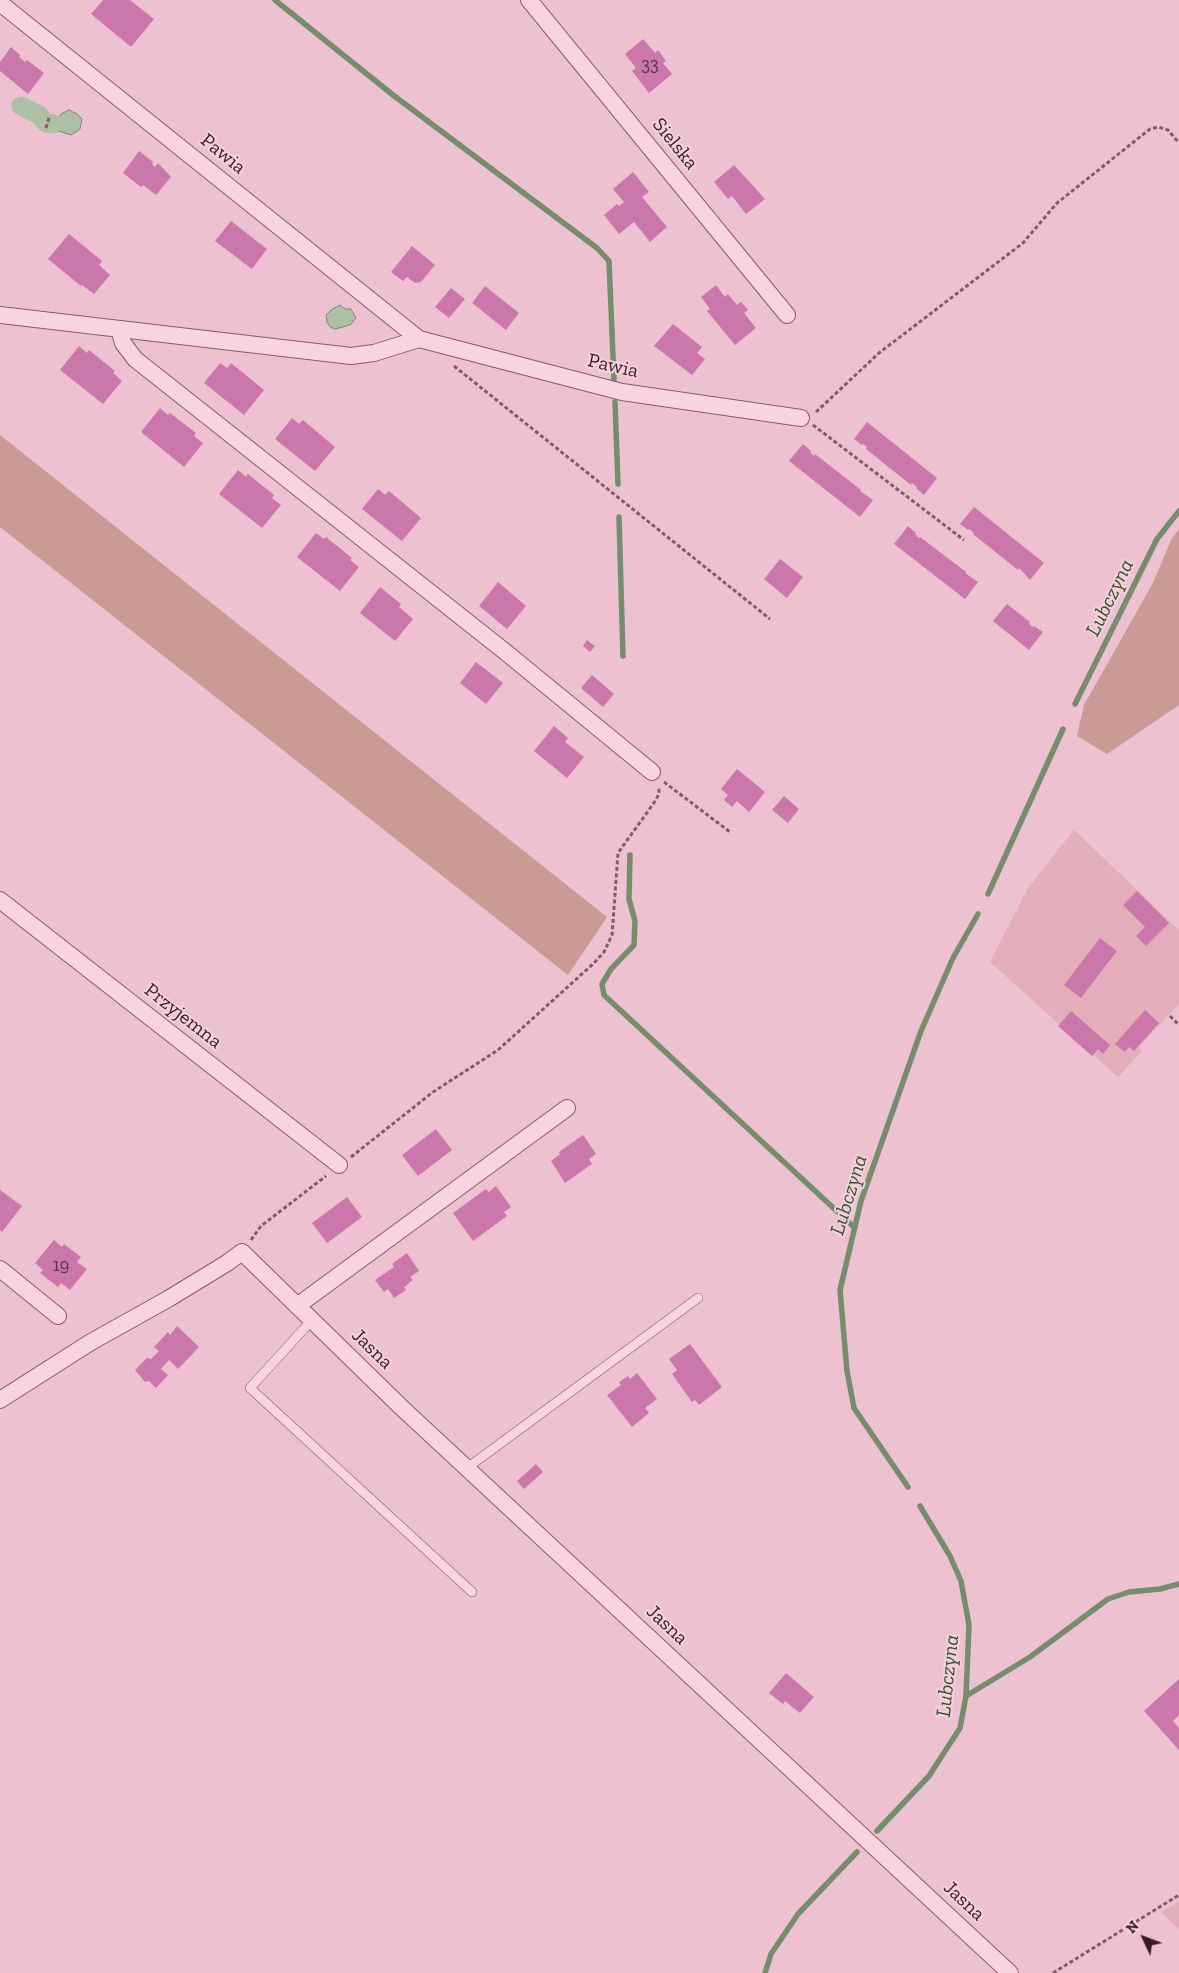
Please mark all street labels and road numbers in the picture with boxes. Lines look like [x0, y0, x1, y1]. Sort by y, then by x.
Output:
street label: Sielska [647, 113, 703, 175]
street label: Pawia [196, 129, 250, 179]
street label: Pawia [585, 349, 641, 383]
street label: Przyjemna [139, 978, 227, 1054]
street label: Jasna [346, 1324, 398, 1374]
street label: Jasna [641, 1600, 693, 1650]
street label: Jasna [938, 1876, 990, 1926]

